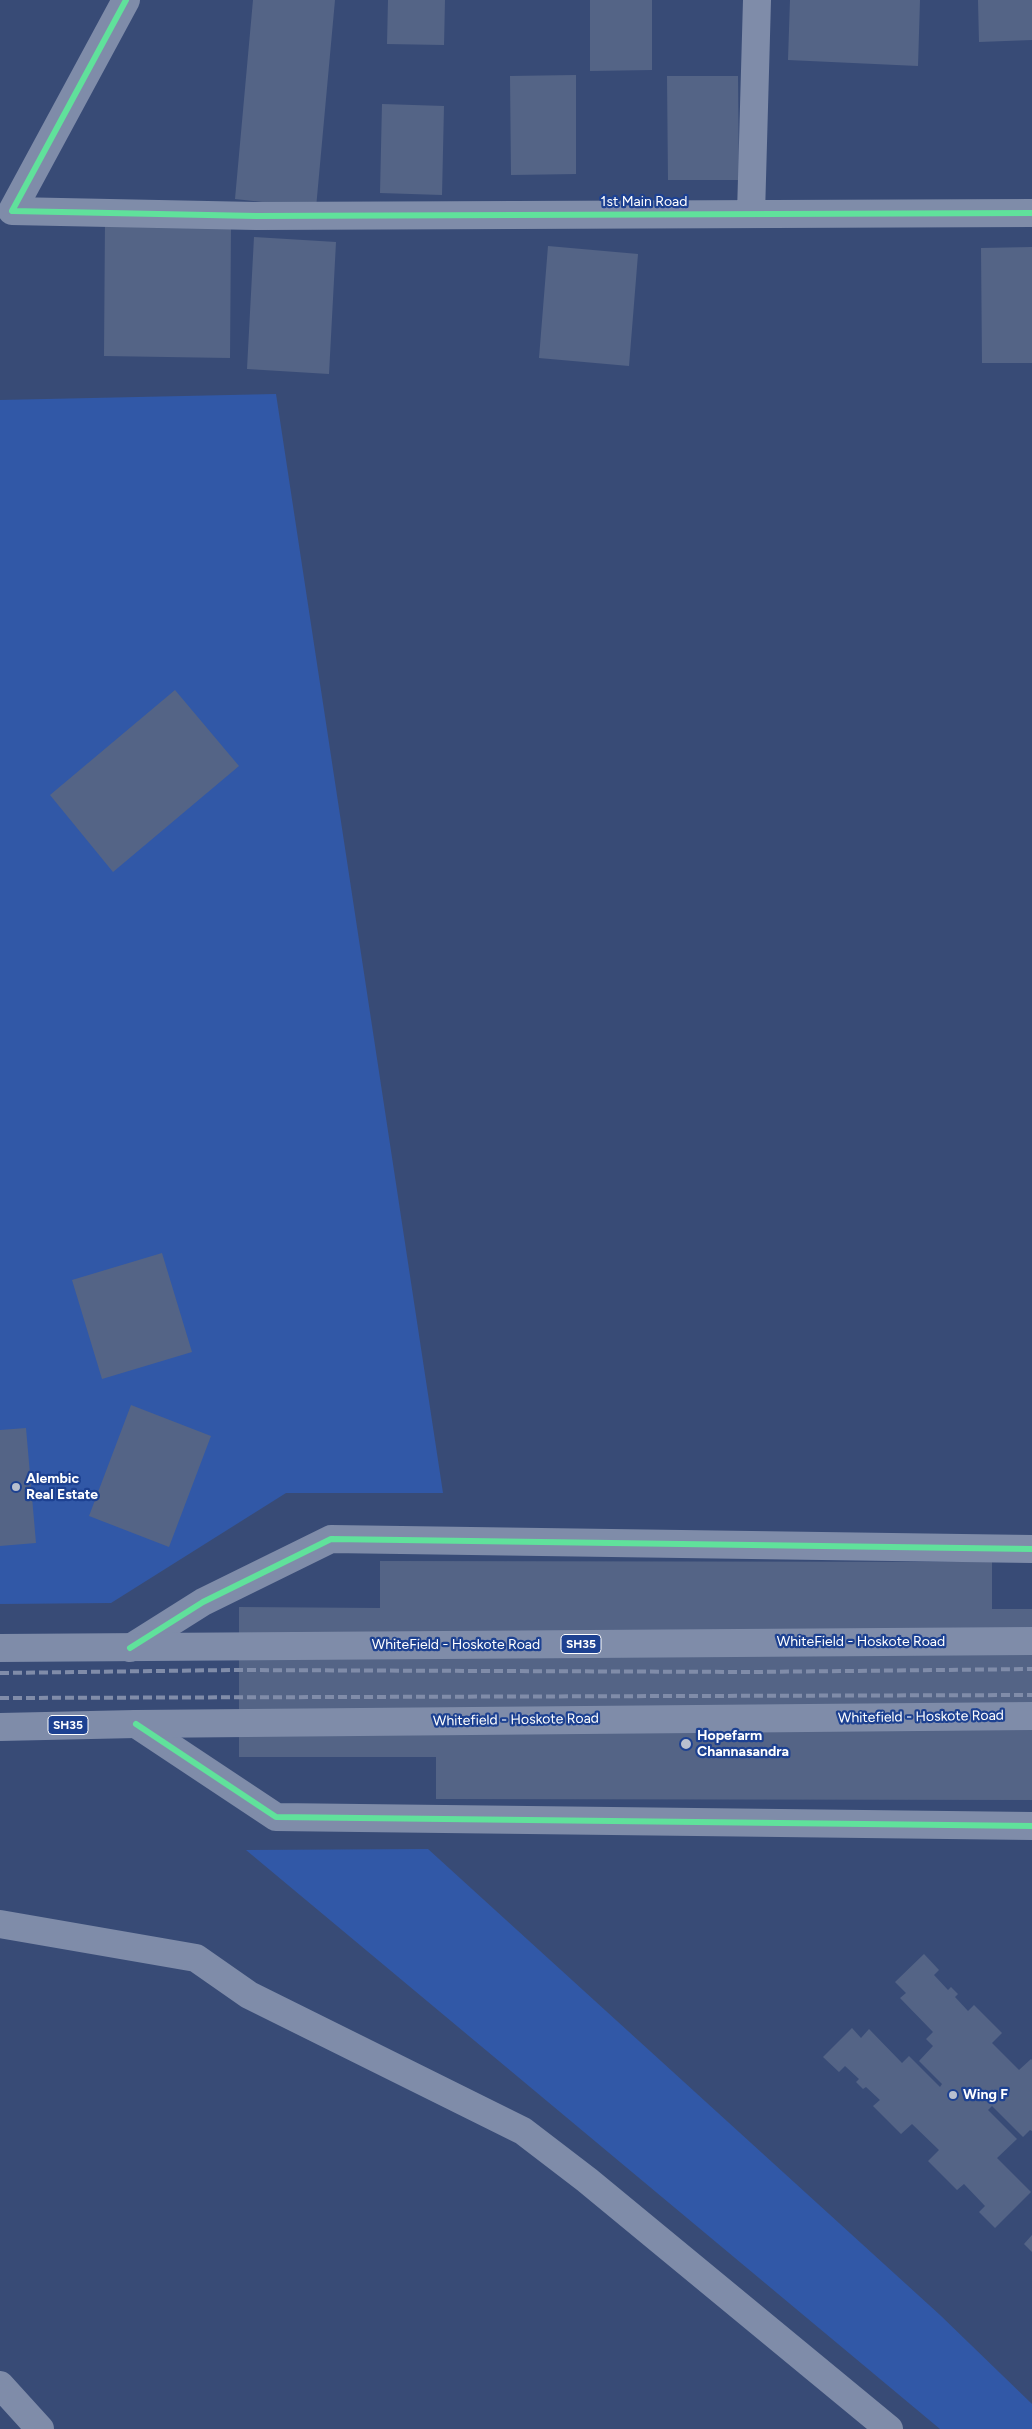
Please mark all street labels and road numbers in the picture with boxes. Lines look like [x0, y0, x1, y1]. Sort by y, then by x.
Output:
street label: 1st Main Road [601, 194, 687, 210]
street label: WhiteField - Hoskote Road [777, 1634, 945, 1650]
road number: SH35 [561, 1635, 601, 1654]
street label: WhiteField - Hoskote Road [372, 1637, 540, 1653]
street label: Whitefield - Hoskote Road [838, 1707, 1004, 1727]
street label: Whitefield - Hoskote Road [433, 1710, 599, 1730]
road number: SH35 [48, 1716, 88, 1734]

